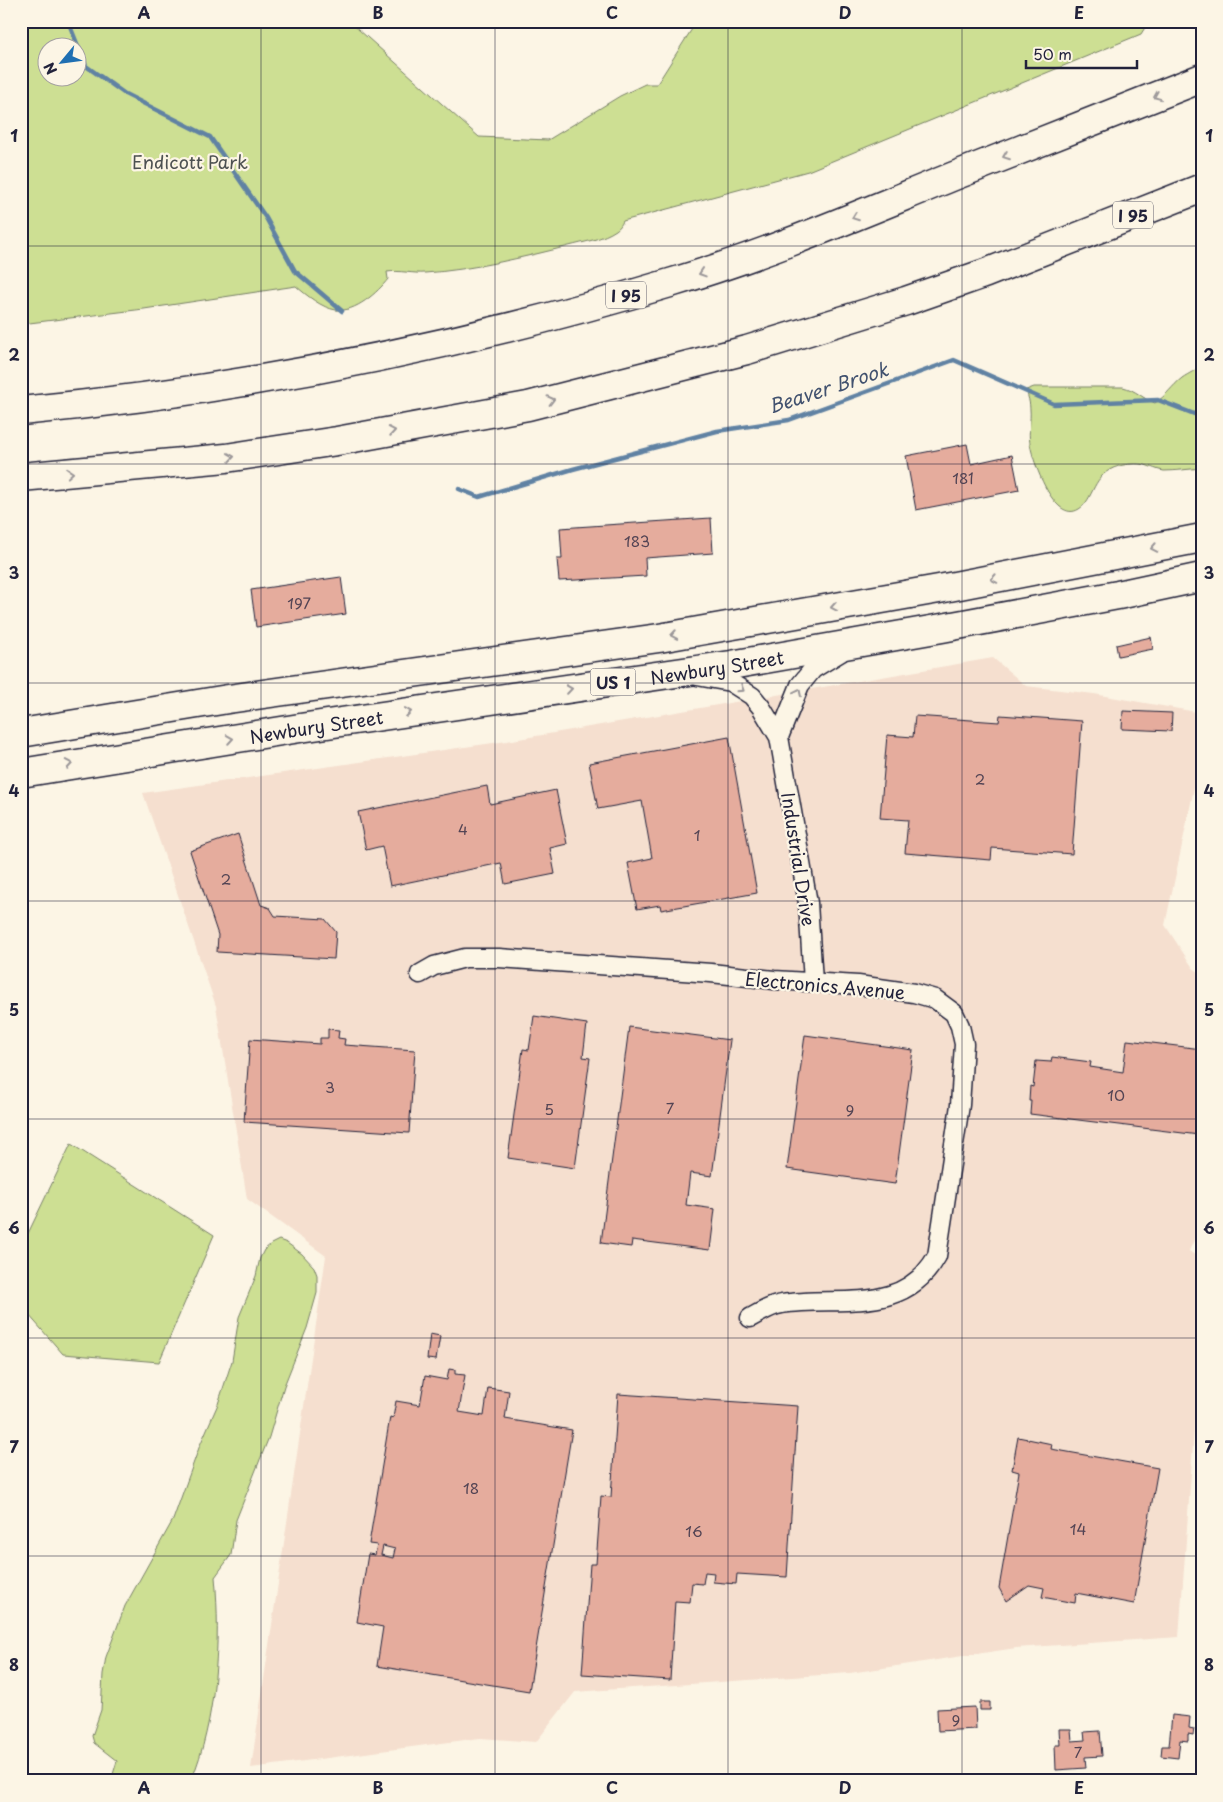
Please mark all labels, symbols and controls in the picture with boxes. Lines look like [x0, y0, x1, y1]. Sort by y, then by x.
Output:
text: A [138, 0, 151, 24]
text: B [373, 0, 384, 24]
text: C [606, 0, 618, 24]
text: D [839, 0, 851, 24]
text: E [1074, 0, 1084, 24]
north arrow [38, 38, 88, 88]
scale bar [1026, 38, 1137, 70]
text: 50 m [1033, 42, 1072, 65]
text: N [38, 59, 62, 78]
one-way arrow [1153, 90, 1161, 100]
text: 1 [10, 123, 18, 147]
text: 1 [1205, 123, 1213, 147]
park label: Endicott Park [132, 148, 248, 175]
one-way arrow [1002, 150, 1010, 160]
road number: I 95 [1113, 202, 1153, 228]
one-way arrow [851, 211, 860, 222]
one-way arrow [699, 267, 707, 277]
road number: I 95 [606, 282, 646, 308]
text: 2 [8, 342, 20, 366]
text: 2 [1203, 342, 1215, 366]
water label: Beaver Brook [765, 354, 892, 420]
one-way arrow [547, 396, 555, 406]
one-way arrow [388, 427, 396, 437]
one-way arrow [228, 452, 236, 463]
house number: 181 [952, 466, 974, 489]
one-way arrow [66, 468, 74, 479]
house number: 183 [624, 529, 650, 552]
one-way arrow [1149, 542, 1158, 552]
text: 3 [9, 560, 19, 584]
text: 3 [1204, 560, 1214, 584]
one-way arrow [990, 573, 999, 583]
house number: 197 [287, 591, 311, 614]
one-way arrow [830, 602, 839, 612]
one-way arrow [670, 629, 678, 640]
street label: Newbury Street [648, 643, 786, 690]
road number: US 1 [590, 669, 636, 696]
one-way arrow [736, 683, 745, 692]
one-way arrow [564, 684, 573, 694]
one-way arrow [792, 688, 802, 697]
street label: Newbury Street [248, 703, 385, 749]
one-way arrow [404, 707, 412, 718]
one-way arrow [225, 734, 234, 744]
one-way arrow [65, 760, 74, 770]
house number: 2 [975, 767, 985, 790]
text: 4 [9, 778, 20, 802]
text: 4 [1204, 778, 1215, 802]
street label: Industrial Drive [775, 790, 823, 928]
house number: 4 [458, 817, 468, 840]
house number: 1 [694, 823, 700, 846]
house number: 2 [221, 867, 231, 890]
street label: Electronics Avenue [744, 965, 906, 1005]
text: 5 [9, 997, 19, 1021]
text: 5 [1204, 997, 1214, 1021]
house number: 3 [325, 1075, 335, 1098]
house number: 10 [1107, 1083, 1125, 1106]
house number: 7 [666, 1096, 675, 1119]
house number: 5 [544, 1097, 554, 1120]
house number: 9 [846, 1098, 854, 1121]
text: 6 [8, 1215, 20, 1239]
text: 6 [1203, 1215, 1215, 1239]
text: 7 [9, 1434, 19, 1458]
text: 7 [1204, 1434, 1214, 1458]
house number: 18 [463, 1476, 479, 1499]
house number: 14 [1070, 1517, 1086, 1540]
house number: 16 [685, 1519, 703, 1542]
text: 8 [9, 1652, 19, 1676]
text: 8 [1204, 1652, 1214, 1676]
house number: 9 [952, 1708, 960, 1731]
house number: 7 [1074, 1740, 1083, 1763]
text: A [138, 1775, 151, 1799]
text: B [373, 1775, 384, 1799]
text: C [606, 1775, 618, 1799]
text: D [839, 1775, 851, 1799]
text: E [1074, 1775, 1084, 1799]

